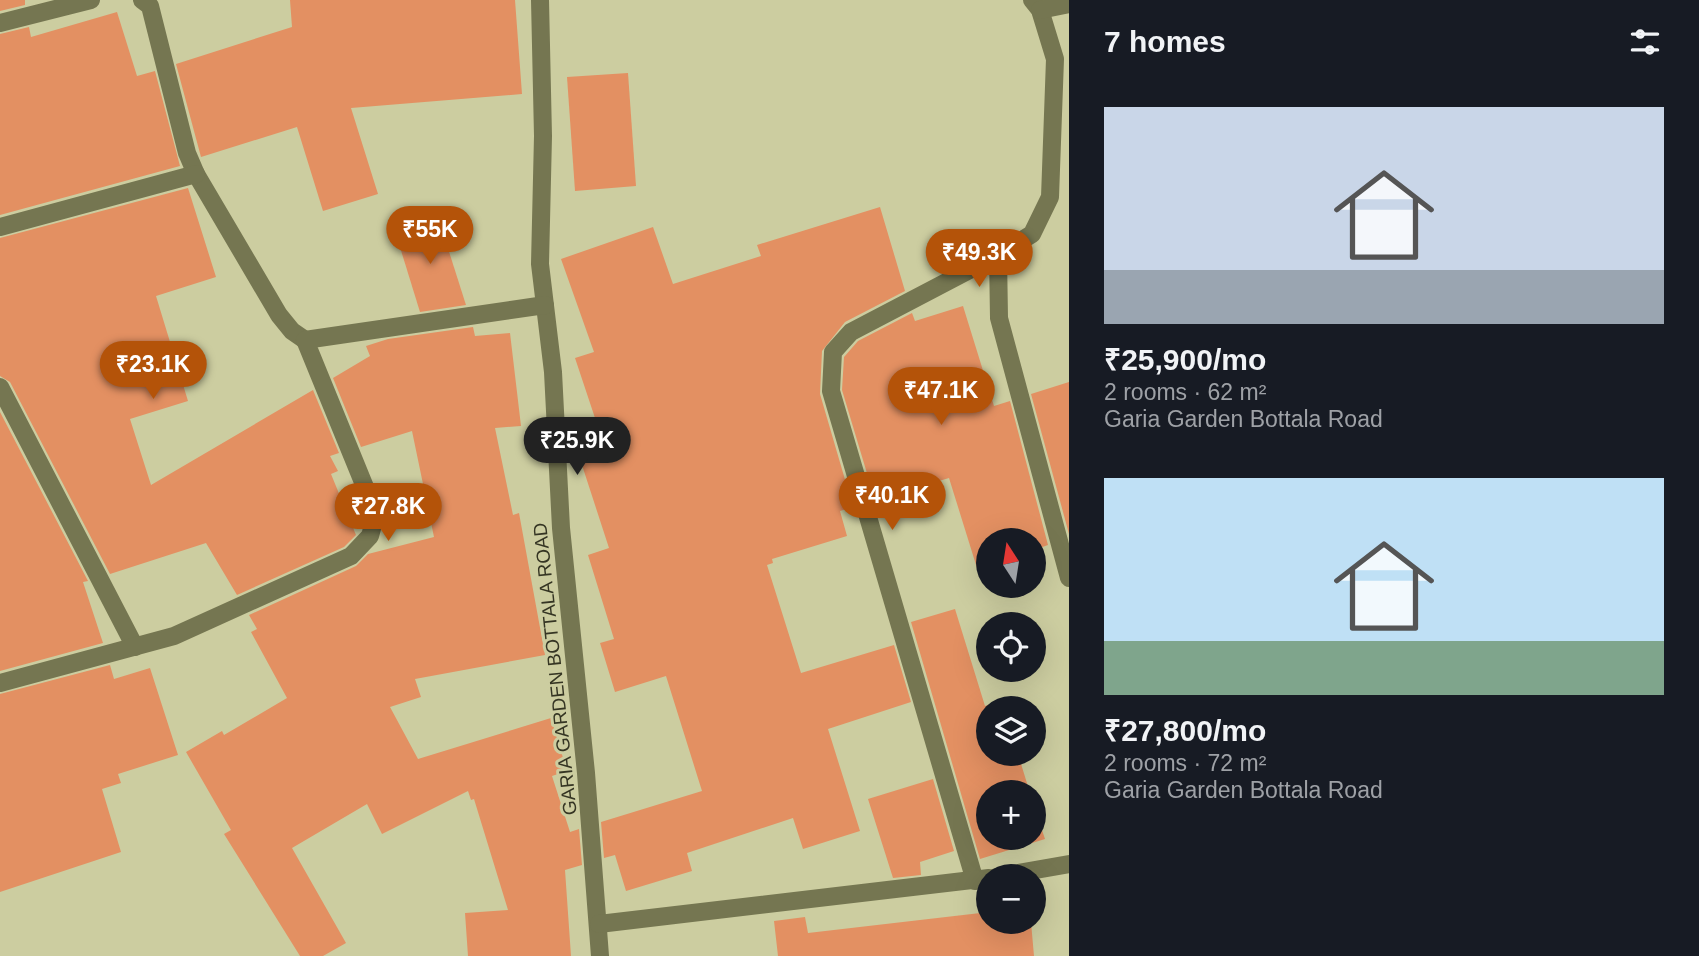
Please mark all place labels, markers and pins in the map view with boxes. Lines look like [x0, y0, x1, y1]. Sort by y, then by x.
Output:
pin: ₹55K [389, 206, 471, 266]
pin: ₹49.3K [922, 230, 1036, 289]
pin: ₹23.1K [96, 342, 210, 401]
pin: ₹47.1K [884, 368, 998, 427]
pin: ₹25.9K [520, 418, 634, 477]
pin: ₹40.1K [835, 472, 949, 532]
pin: ₹27.8K [331, 484, 445, 543]

